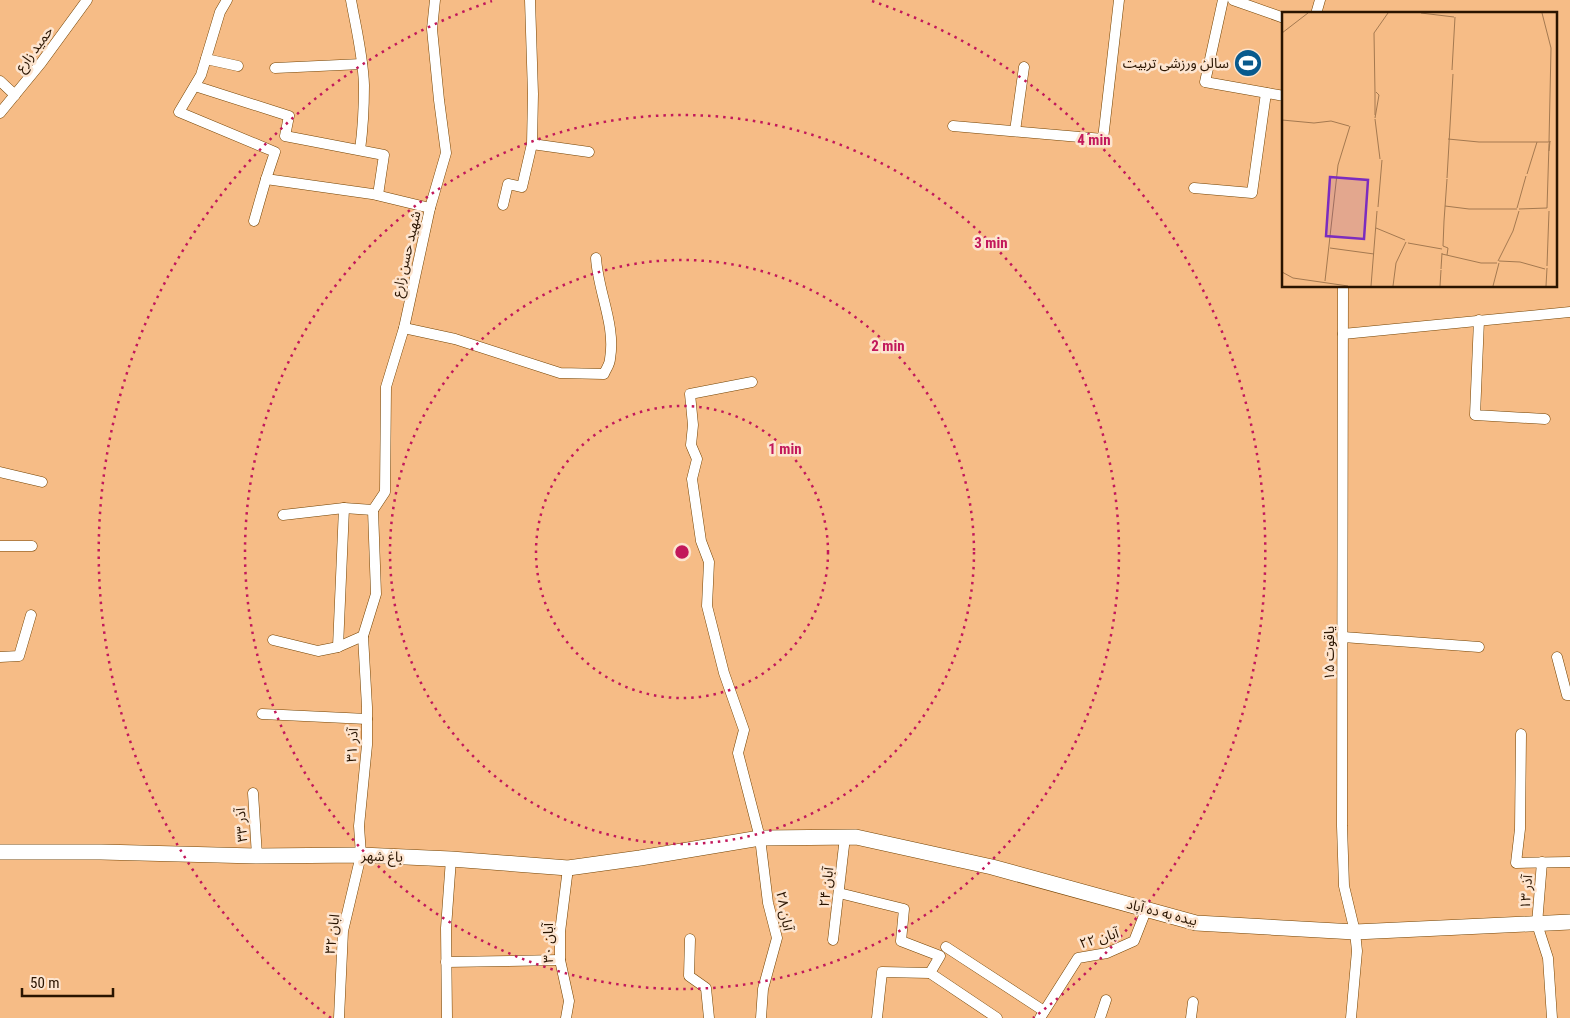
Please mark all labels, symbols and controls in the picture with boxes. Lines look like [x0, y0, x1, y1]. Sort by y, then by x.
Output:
inset map [1282, 12, 1558, 288]
street label: حمید زارع [12, 23, 59, 77]
sports icon: سالن ورزشی تربیت [1233, 48, 1263, 78]
place label: سالن ورزشی تربیت [1123, 55, 1229, 72]
text: 4 min [1077, 131, 1111, 149]
street label: شهید حسن زارع [388, 209, 427, 299]
text: 3 min [974, 234, 1008, 252]
text: 2 min [871, 337, 905, 355]
text: 1 min [768, 440, 802, 458]
centre of rings [673, 543, 691, 561]
street label: یاقوت ۱۵ [1321, 626, 1338, 680]
street label: آذر ۳۱ [343, 727, 362, 763]
street label: آذر ۳۳ [232, 806, 251, 843]
street label: باغ شهر [360, 847, 403, 868]
street label: آبان ۲۴ [816, 865, 837, 908]
street label: آذر ۱۳ [1517, 873, 1536, 910]
street label: آبان ۲۸ [772, 890, 797, 933]
street label: بیده به ده آباد [1125, 895, 1199, 929]
street label: ابان ۳۲ [322, 913, 343, 955]
street label: آبان ۳۰ [540, 922, 557, 963]
street label: آبان ۲۲ [1078, 924, 1122, 952]
scale bar [22, 966, 114, 998]
text: 50 m [30, 974, 60, 992]

